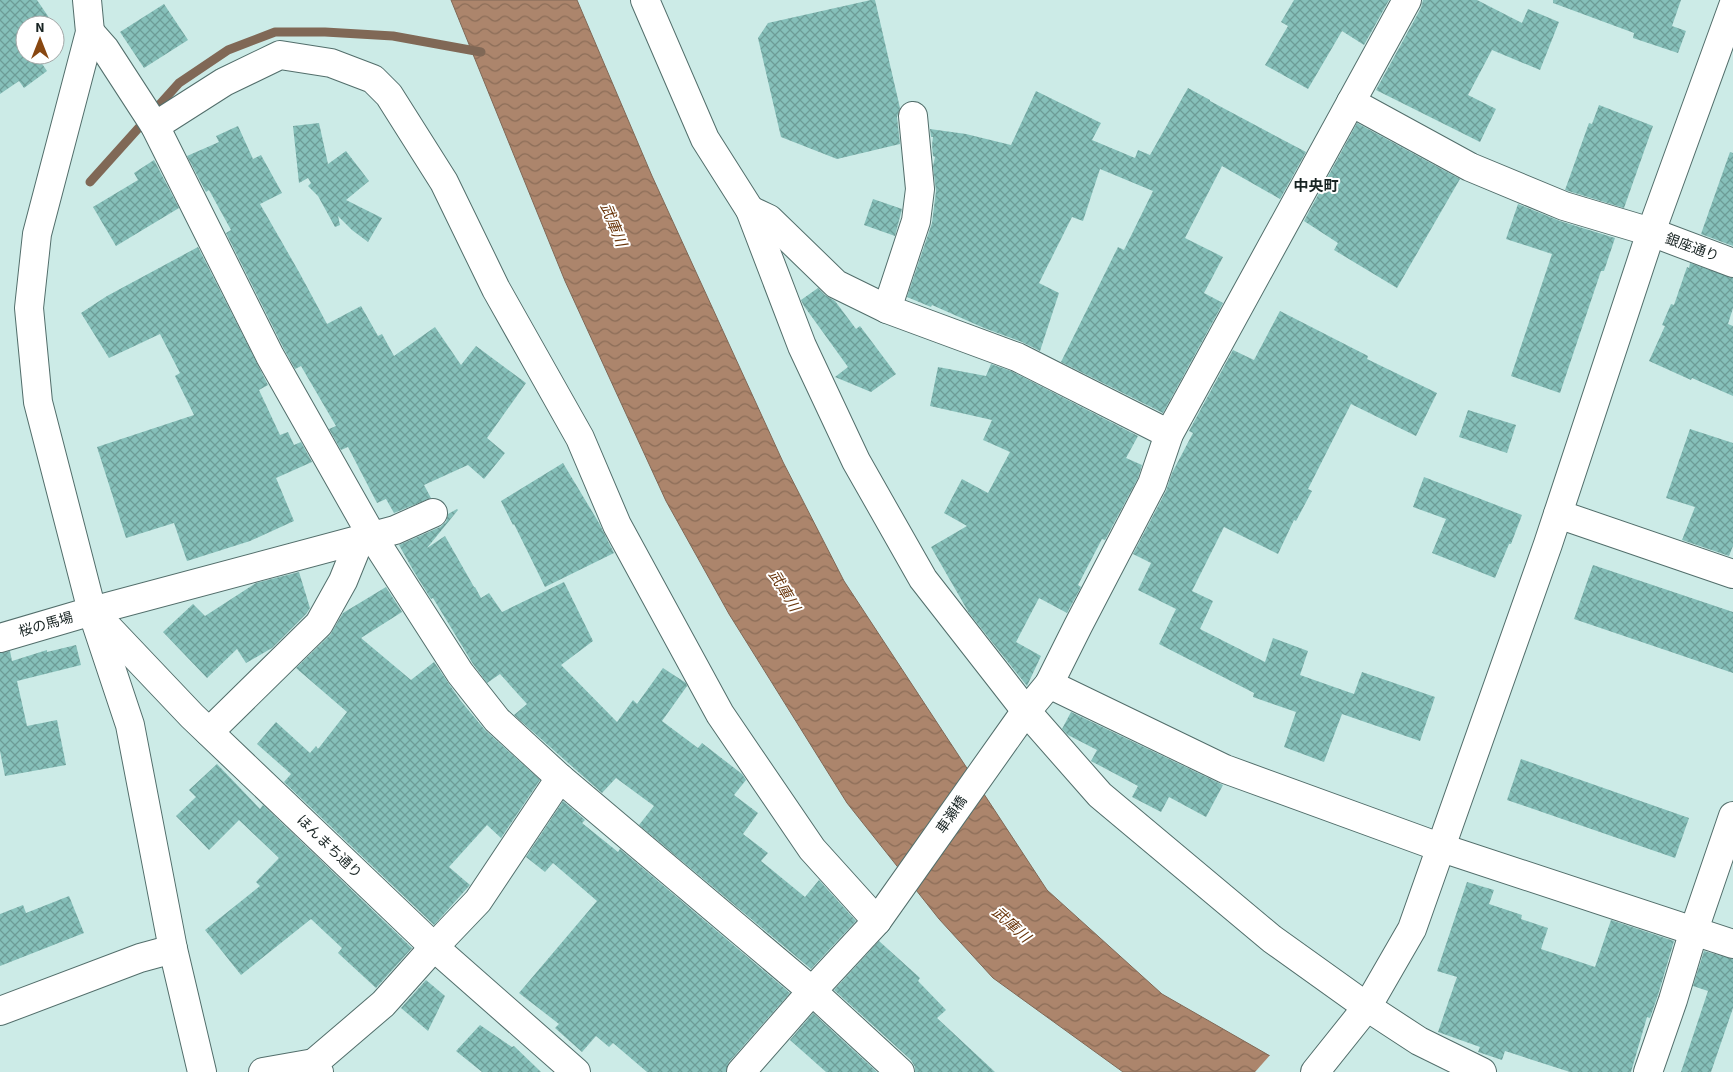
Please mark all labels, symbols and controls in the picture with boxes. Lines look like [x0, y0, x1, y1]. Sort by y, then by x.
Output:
north arrow [15, 15, 65, 65]
text: N [35, 18, 45, 38]
district label: 中央町 [1293, 176, 1339, 197]
water label: 武庫川 [595, 200, 632, 252]
street label: 銀座通り [1662, 229, 1722, 267]
water label: 武庫川 [763, 566, 806, 617]
street label: 桜の馬場 [16, 608, 76, 642]
street label: 車瀬橋 [932, 792, 972, 838]
street label: ほんまち通り [292, 811, 366, 883]
water label: 武庫川 [987, 902, 1036, 949]

